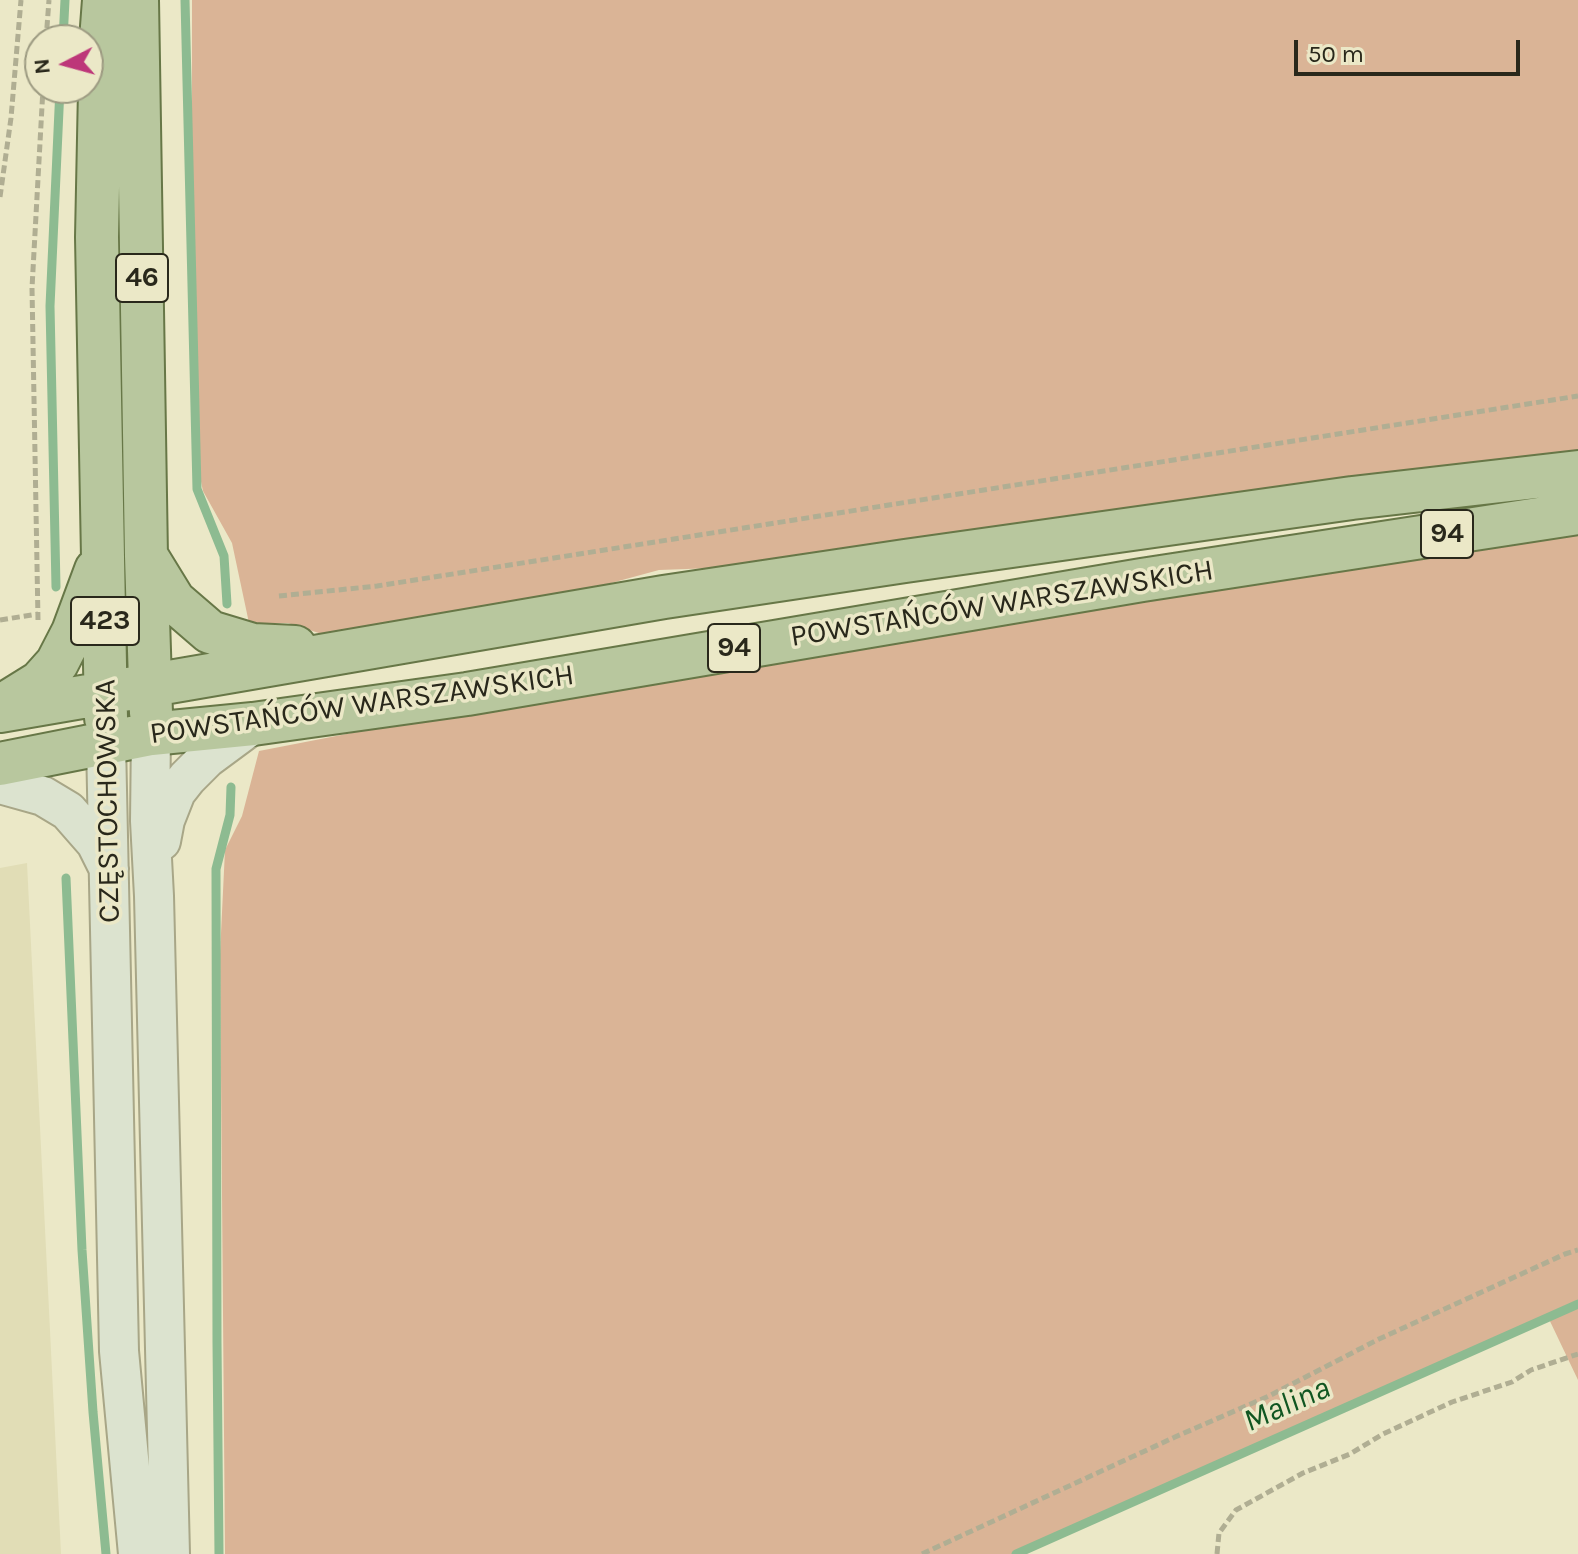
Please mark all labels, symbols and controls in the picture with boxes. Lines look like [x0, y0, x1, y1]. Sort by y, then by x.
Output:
north arrow [24, 24, 104, 104]
scale bar [1298, 24, 1524, 74]
text: 50 m [1308, 40, 1364, 68]
text: N [28, 57, 56, 76]
road number: 46 [116, 254, 168, 302]
road number: 94 [1421, 510, 1473, 558]
street label: POWSTAŃCÓW WARSZAWSKICH [788, 553, 1216, 655]
road number: 423 [71, 597, 139, 645]
road number: 94 [708, 624, 760, 672]
street label: POWSTAŃCÓW WARSZAWSKICH [148, 657, 576, 753]
street label: CZĘSTOCHOWSKA [88, 679, 128, 923]
water label: Malina [1238, 1369, 1336, 1441]

